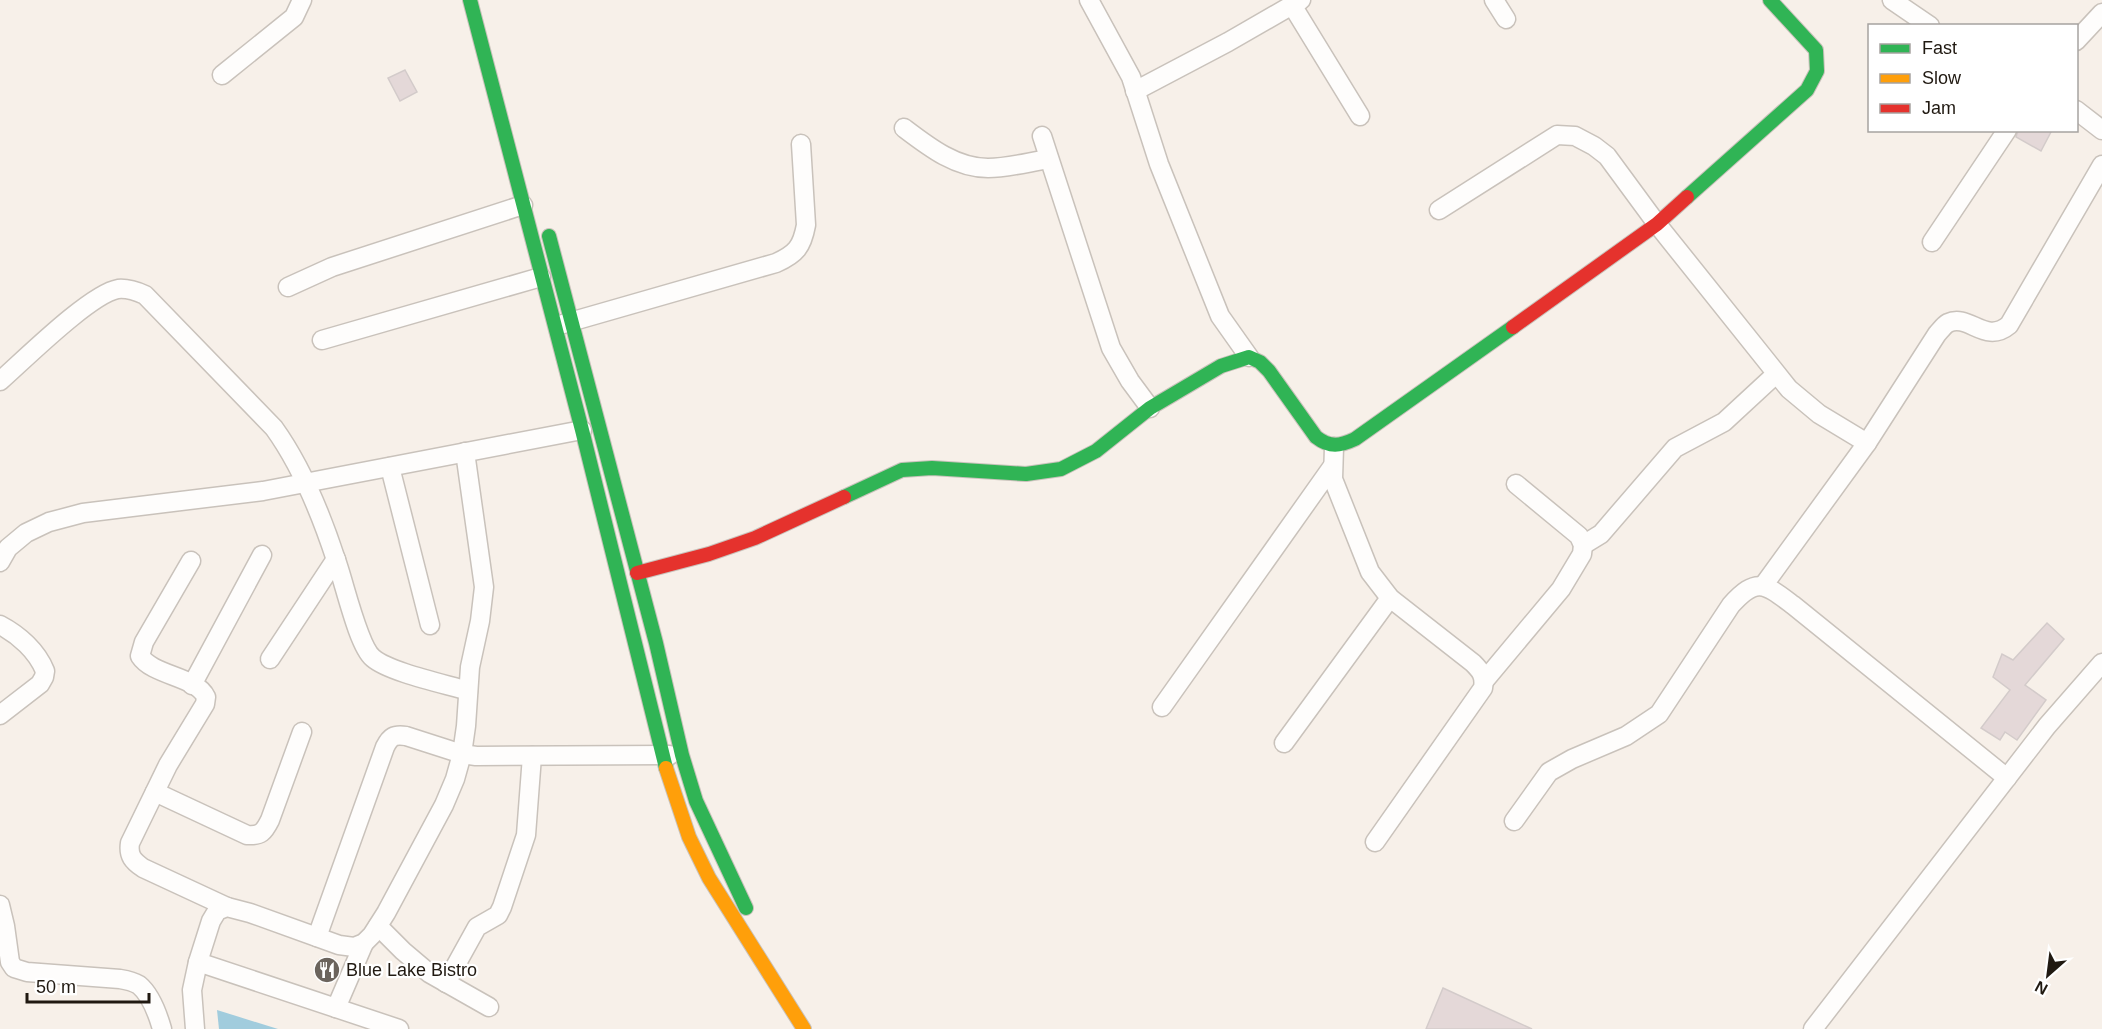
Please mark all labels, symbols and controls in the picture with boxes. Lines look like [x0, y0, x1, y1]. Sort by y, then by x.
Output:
legend [1868, 24, 2078, 132]
text: Fast [1922, 38, 1957, 58]
text: Slow [1922, 68, 1962, 88]
text: Jam [1922, 98, 1956, 118]
north arrow [2018, 945, 2078, 1005]
restaurant icon: Blue Lake Bistro [312, 955, 342, 985]
place label: Blue Lake Bistro [346, 960, 477, 980]
scale bar [27, 966, 148, 1004]
text: 50 m [36, 977, 76, 997]
text: N [2032, 978, 2050, 998]

